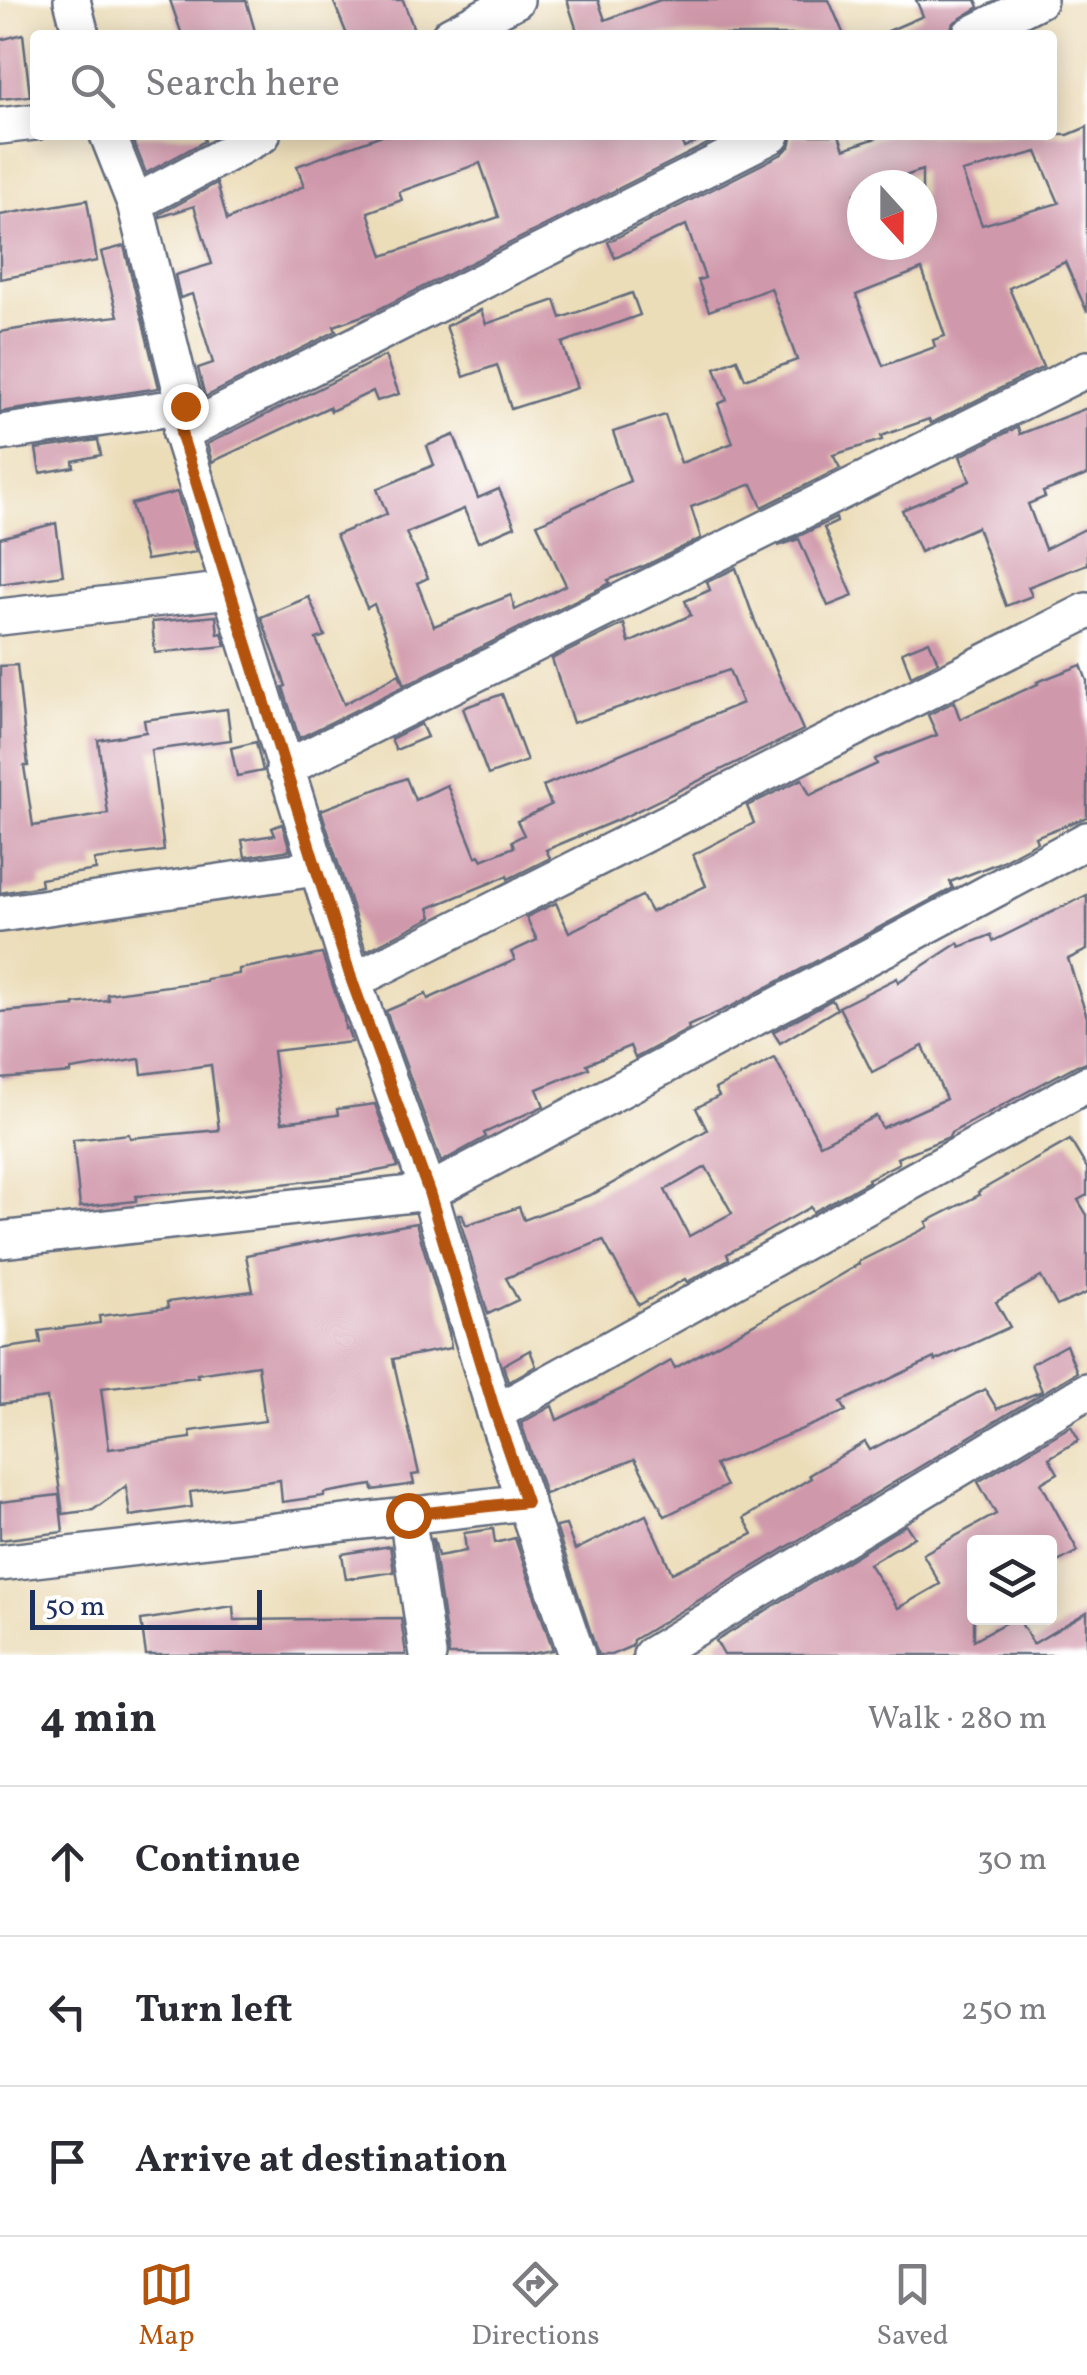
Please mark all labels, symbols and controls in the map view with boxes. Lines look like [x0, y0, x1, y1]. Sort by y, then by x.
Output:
search box [30, 30, 1057, 140]
icon: search [65, 58, 120, 113]
text: Search here [145, 59, 340, 112]
north arrow [847, 170, 937, 260]
route end [163, 384, 209, 430]
route start [386, 1493, 432, 1539]
map controls [967, 1535, 1057, 1625]
button: layers [967, 1535, 1057, 1625]
scale bar [30, 1585, 262, 1630]
text: 50 m [45, 1588, 105, 1627]
text: 4 min [40, 1691, 157, 1750]
text: Walk · 280 m [868, 1698, 1047, 1742]
icon: ahead [40, 1834, 95, 1889]
text: Continue [135, 1835, 300, 1888]
text: 30 m [977, 1839, 1047, 1883]
icon: left [40, 1984, 95, 2039]
text: Turn left [135, 1985, 292, 2038]
text: 250 m [961, 1989, 1047, 2033]
icon: arrive [40, 2134, 95, 2189]
text: Arrive at destination [135, 2135, 508, 2188]
tab: Map [138, 2257, 194, 2356]
tab: Directions [471, 2257, 600, 2356]
tab: Saved [876, 2257, 949, 2356]

